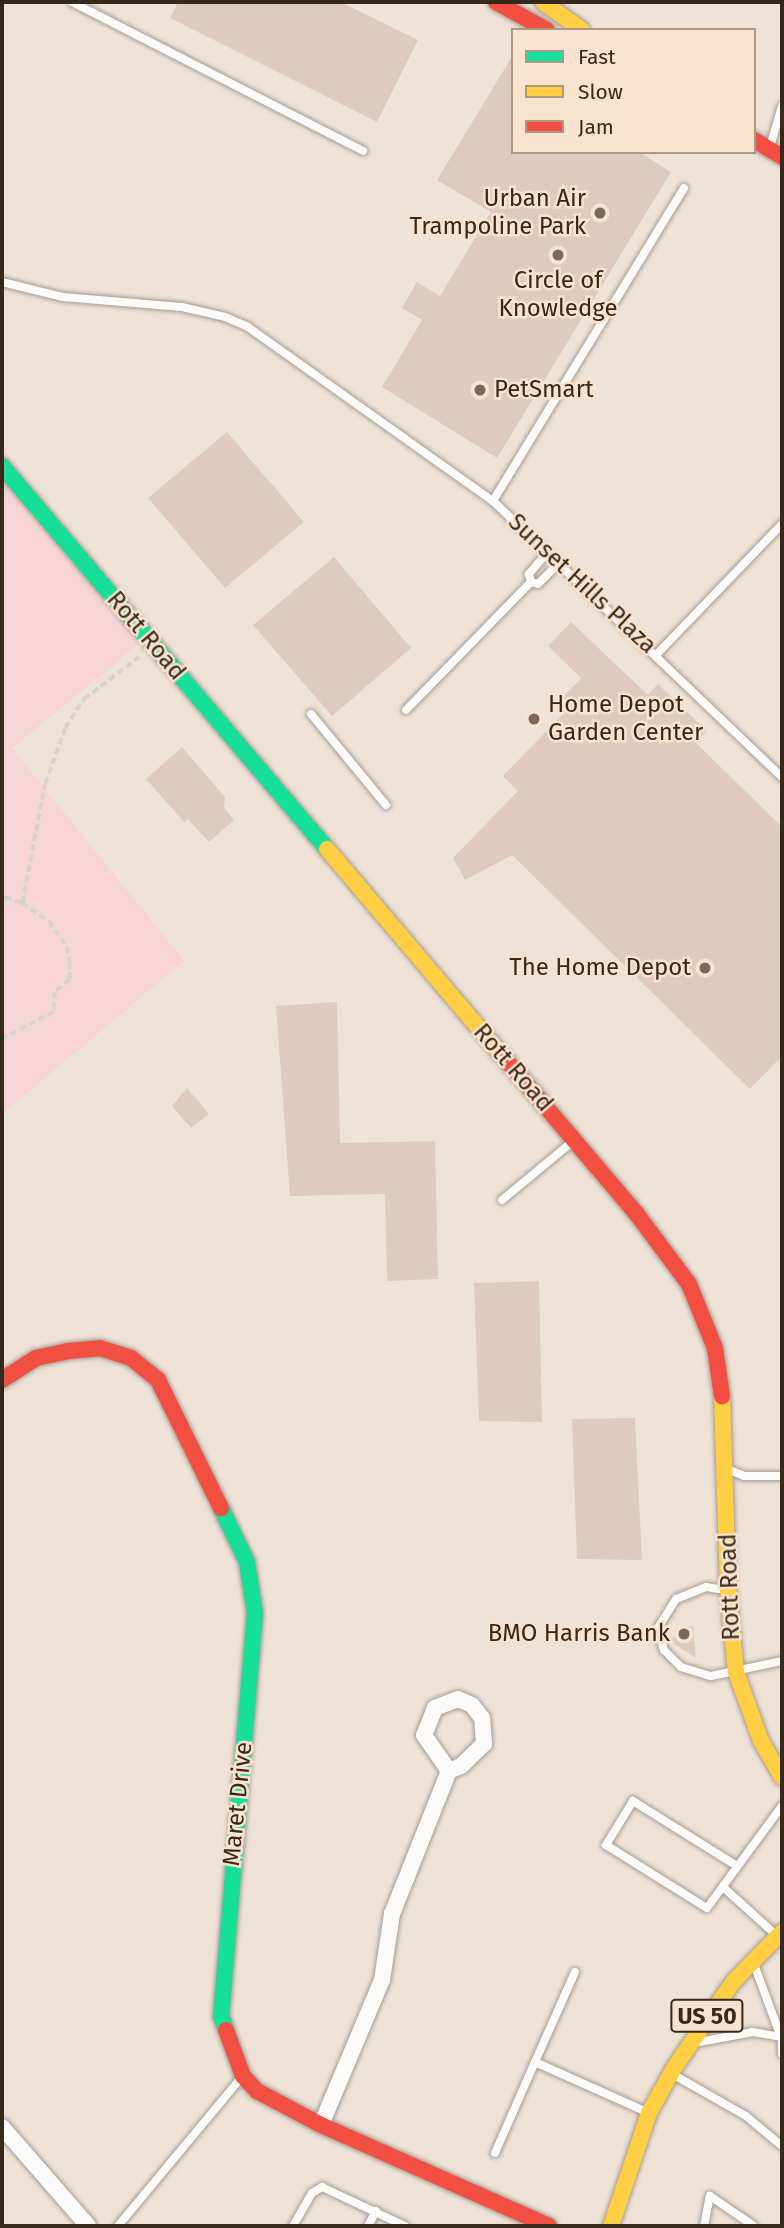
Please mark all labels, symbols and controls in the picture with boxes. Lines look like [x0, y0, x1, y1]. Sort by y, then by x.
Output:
legend [511, 28, 756, 154]
text: Fast [578, 44, 616, 70]
text: Slow [578, 79, 623, 105]
text: Jam [578, 114, 614, 140]
place label: Urban Air Trampoline Park [409, 185, 586, 241]
marker: Urban Air Trampoline Park [592, 205, 608, 221]
marker: Circle of Knowledge [550, 247, 566, 263]
place label: Circle of Knowledge [499, 267, 617, 323]
place label: PetSmart [494, 376, 594, 404]
marker: PetSmart [472, 382, 488, 398]
street label: Sunset Hills Plaza [502, 508, 662, 660]
street label: Rott Road [101, 586, 191, 686]
place label: Home Depot Garden Center [548, 691, 703, 747]
marker: Home Depot Garden Center [526, 711, 542, 727]
place label: The Home Depot [509, 954, 691, 982]
marker: The Home Depot [697, 960, 713, 976]
street label: Rott Road [467, 1018, 559, 1118]
street label: Rott Road [714, 1533, 746, 1641]
place label: BMO Harris Bank [488, 1620, 670, 1648]
marker: BMO Harris Bank [676, 1626, 692, 1642]
street label: Maret Drive [217, 1741, 259, 1867]
road number: US 50 [670, 1996, 744, 2036]

